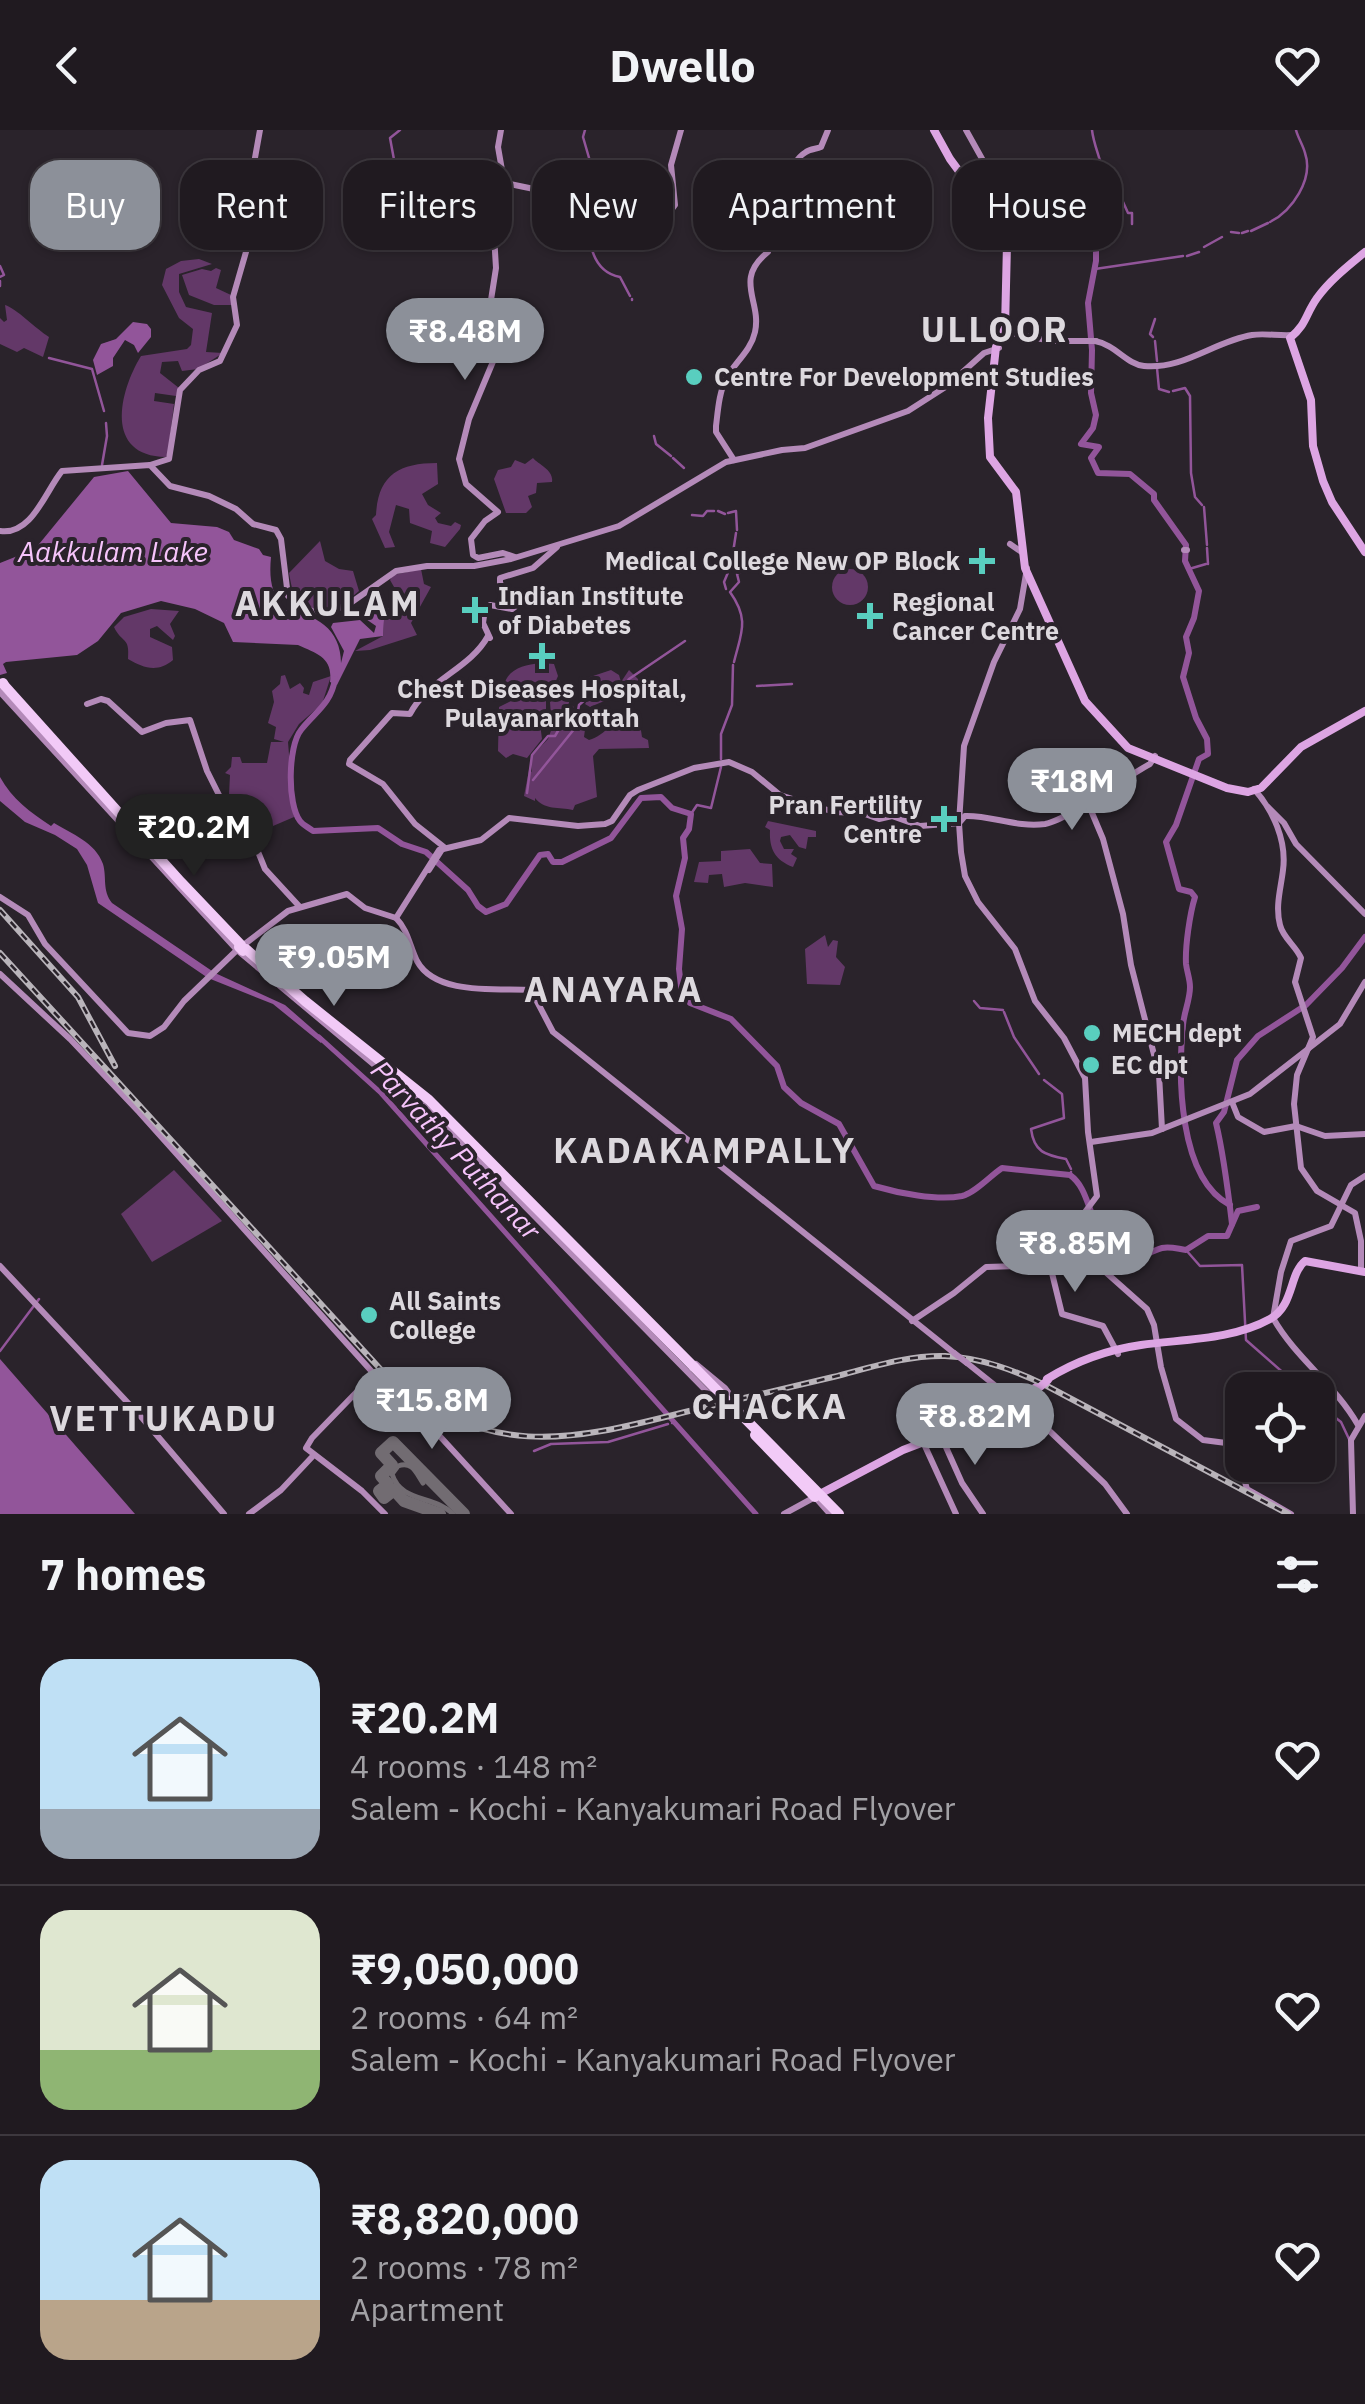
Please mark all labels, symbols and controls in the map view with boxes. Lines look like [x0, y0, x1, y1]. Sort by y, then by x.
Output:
text: Dwello [609, 36, 756, 94]
icon: back [40, 38, 95, 93]
icon: heart [1270, 38, 1325, 93]
chip: Buy [30, 160, 160, 250]
chip: Rent [180, 160, 323, 250]
chip: Filters [343, 160, 512, 250]
chip: New [532, 160, 673, 250]
chip: Apartment [693, 160, 932, 250]
chip: House [952, 160, 1122, 250]
pin: ₹8.48M [384, 298, 546, 383]
district label: ULLOOR [921, 306, 1069, 352]
text: ₹8.48M [408, 309, 522, 351]
place label: Centre For Development Studies [714, 360, 1094, 393]
marker: Centre For Development Studies [683, 366, 705, 388]
water label: Aakkulam Lake [17, 533, 208, 570]
place label: Medical College New OP Block [605, 544, 961, 577]
marker: Medical College New OP Block [969, 548, 995, 574]
place label: Indian Institute of Diabetes [498, 579, 684, 641]
district label: AKKULAM [235, 580, 421, 626]
place label: Regional Cancer Centre [892, 585, 1059, 647]
marker: Indian Institute of Diabetes [462, 597, 488, 623]
marker: Regional Cancer Centre [857, 603, 883, 629]
marker: Chest Diseases Hospital, Pulayanarkottah [529, 643, 555, 669]
place label: Chest Diseases Hospital, Pulayanarkottah [397, 672, 687, 734]
pin: ₹18M [1013, 748, 1131, 833]
text: ₹18M [1030, 759, 1114, 801]
place label: Pran Fertility Centre [769, 788, 923, 850]
pin: ₹20.2M [113, 794, 275, 879]
text: ₹20.2M [137, 805, 251, 847]
marker: Pran Fertility Centre [931, 806, 957, 832]
pin: ₹9.05M [253, 924, 415, 1009]
text: ₹9.05M [277, 935, 391, 977]
district label: ANAYARA [524, 966, 704, 1012]
place label: MECH dept [1112, 1016, 1242, 1049]
marker: MECH dept [1081, 1022, 1103, 1044]
place label: EC dpt [1111, 1048, 1188, 1081]
water label: Parvathy Puthanar [363, 1052, 550, 1248]
marker: EC dpt [1080, 1054, 1102, 1076]
district label: KADAKAMPALLY [553, 1127, 857, 1173]
pin: ₹8.85M [994, 1210, 1156, 1295]
text: ₹8.85M [1018, 1221, 1132, 1263]
place label: All Saints College [389, 1284, 501, 1346]
marker: All Saints College [358, 1304, 380, 1326]
pin: ₹15.8M [351, 1367, 513, 1452]
map controls [1225, 1372, 1335, 1482]
button: locate [1225, 1372, 1335, 1482]
text: ₹15.8M [375, 1378, 489, 1420]
district label: CHACKA [691, 1383, 849, 1429]
pin: ₹8.82M [894, 1383, 1056, 1468]
text: ₹8.82M [918, 1394, 1032, 1436]
district label: VETTUKADU [49, 1395, 279, 1441]
text: 7 homes [40, 1547, 206, 1602]
icon: filters [1270, 1547, 1325, 1602]
text: ₹20.2M [350, 1690, 499, 1745]
icon: home [120, 1699, 240, 1819]
icon: heart [1270, 1732, 1325, 1787]
text: 4 rooms · 148 m² [350, 1745, 597, 1787]
text: Salem - Kochi - Kanyakumari Road Flyover [350, 1787, 955, 1829]
text: ₹9,050,000 [350, 1941, 579, 1996]
icon: home [120, 1950, 240, 2070]
icon: heart [1270, 1983, 1325, 2038]
text: 2 rooms · 64 m² [350, 1996, 578, 2038]
text: Salem - Kochi - Kanyakumari Road Flyover [350, 2038, 955, 2080]
text: ₹8,820,000 [350, 2191, 579, 2246]
icon: home [120, 2200, 240, 2320]
icon: heart [1270, 2233, 1325, 2288]
text: 2 rooms · 78 m² [350, 2246, 578, 2288]
text: Apartment [350, 2288, 504, 2330]

